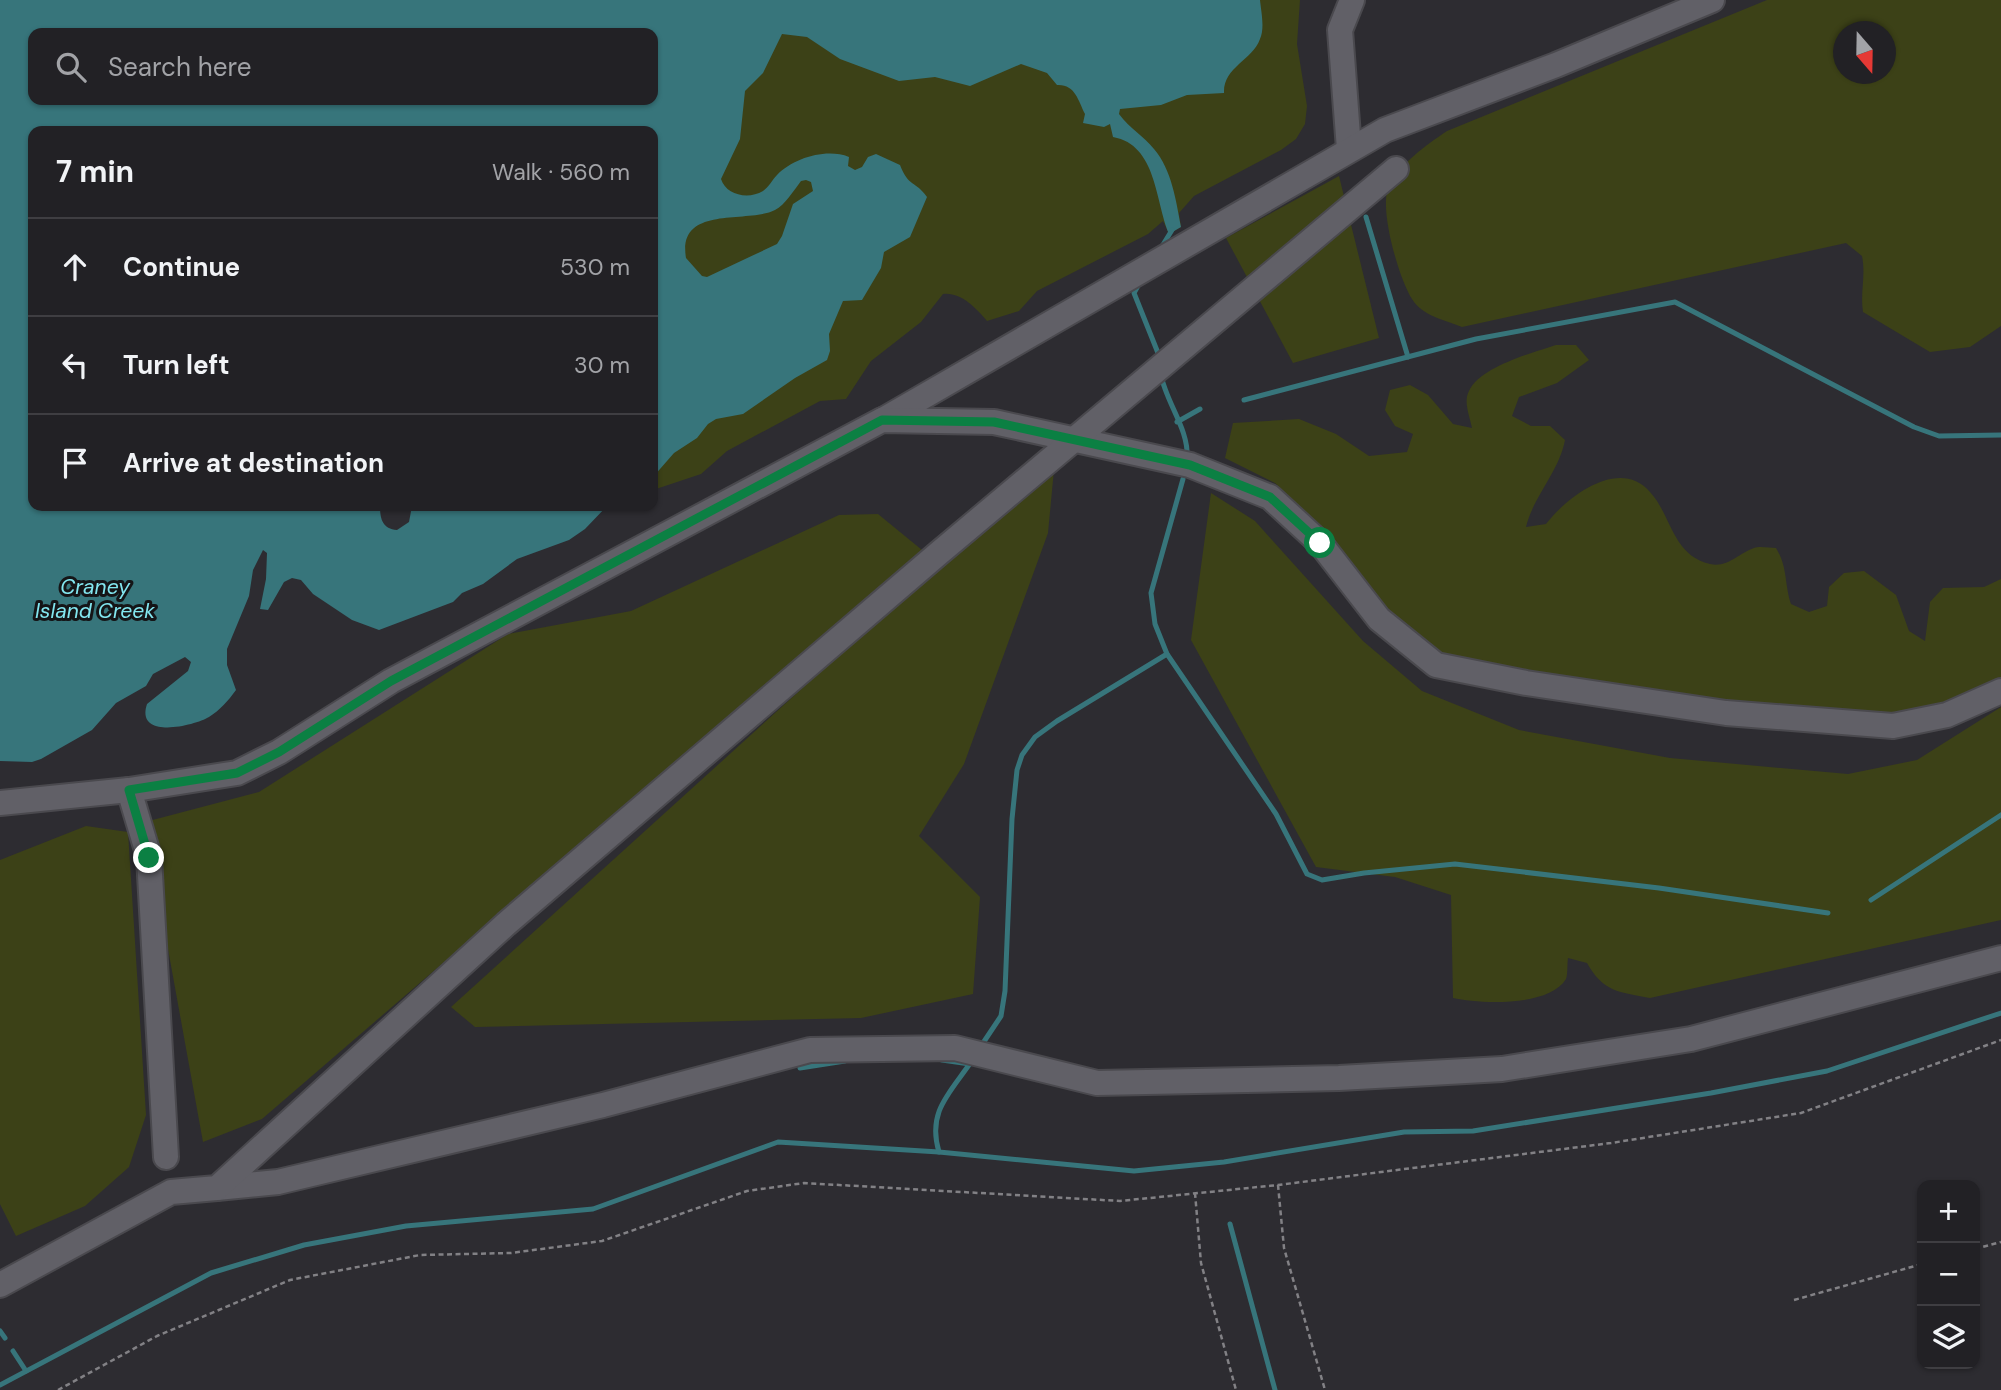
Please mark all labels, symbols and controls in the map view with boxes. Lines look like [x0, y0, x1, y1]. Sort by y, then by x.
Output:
north arrow [1833, 21, 1896, 84]
search box [28, 28, 658, 105]
icon: search [52, 48, 90, 86]
text: Search here [108, 50, 251, 84]
text: 7 min [56, 152, 134, 191]
text: Walk · 560 m [492, 157, 630, 187]
icon: ahead [56, 248, 94, 286]
text: Continue [123, 250, 240, 284]
text: 530 m [560, 252, 630, 282]
icon: left [56, 346, 94, 384]
text: Turn left [123, 348, 230, 382]
text: 30 m [574, 350, 630, 380]
icon: arrive [56, 444, 94, 482]
text: Arrive at destination [123, 446, 384, 480]
route start [1304, 527, 1335, 558]
water label: Craney Island Creek [35, 573, 155, 625]
route end [133, 842, 164, 873]
map controls [1917, 1180, 1980, 1369]
button: + [1917, 1180, 1980, 1243]
button: − [1917, 1243, 1980, 1306]
button: layers [1917, 1306, 1980, 1369]

